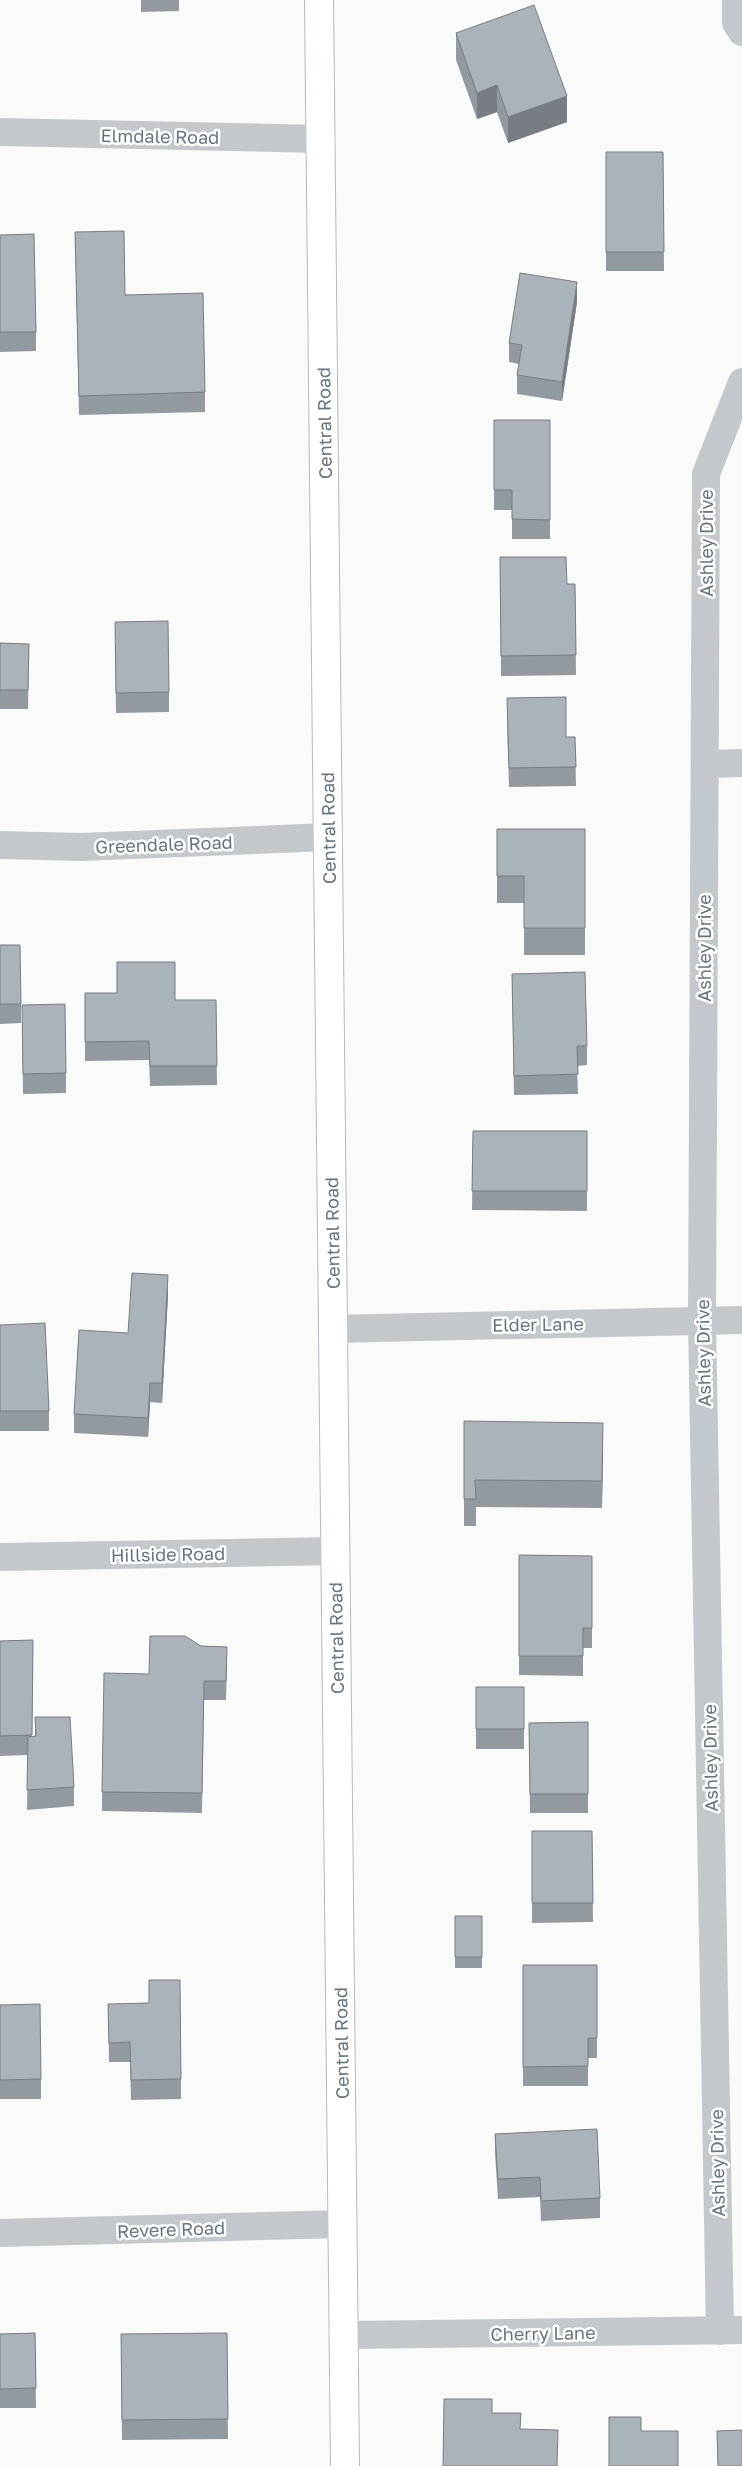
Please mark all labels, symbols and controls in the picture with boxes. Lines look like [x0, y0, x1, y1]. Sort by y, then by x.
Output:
street label: Elmdale Road [101, 124, 219, 148]
street label: Central Road [312, 367, 336, 479]
street label: Ashley Drive [695, 489, 717, 597]
street label: Central Road [316, 772, 340, 884]
street label: Greendale Road [95, 831, 233, 857]
street label: Ashley Drive [693, 894, 715, 1002]
street label: Central Road [320, 1177, 344, 1289]
street label: Ashley Drive [691, 1299, 715, 1407]
street label: Elder Lane [492, 1312, 584, 1336]
street label: Hillside Road [111, 1542, 225, 1566]
street label: Central Road [324, 1582, 348, 1694]
street label: Ashley Drive [698, 1704, 722, 1812]
street label: Central Road [329, 1987, 353, 2099]
street label: Ashley Drive [705, 2109, 729, 2217]
street label: Revere Road [117, 2216, 225, 2242]
street label: Cherry Lane [490, 2321, 596, 2345]

